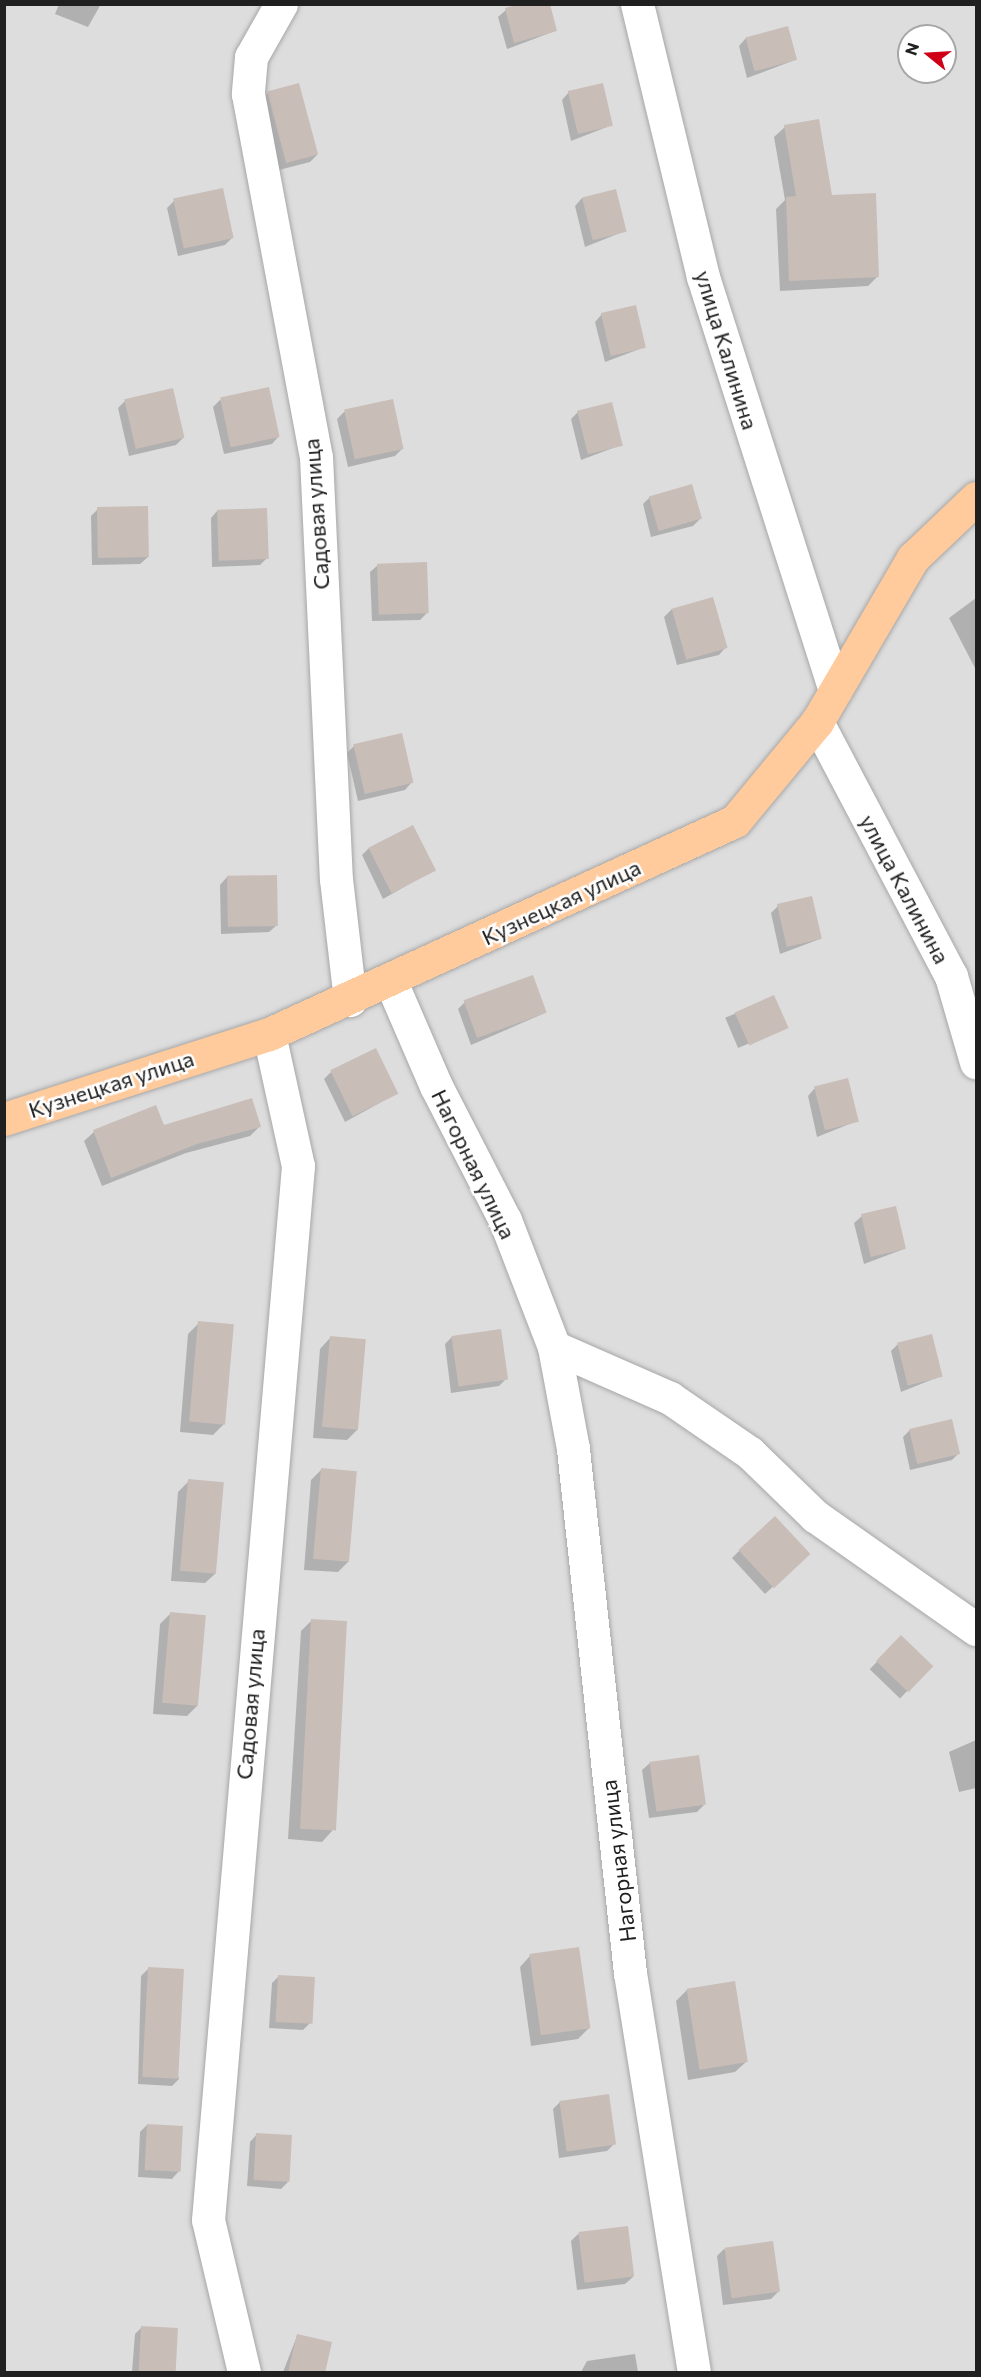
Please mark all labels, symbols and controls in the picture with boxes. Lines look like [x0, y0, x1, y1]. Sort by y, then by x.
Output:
north arrow [897, 24, 957, 84]
text: N [900, 40, 922, 58]
street label: улица Калинина [690, 267, 764, 433]
street label: Садовая улица [298, 437, 334, 591]
street label: улица Калинина [855, 810, 955, 968]
street label: Кузнецкая улица [477, 854, 645, 950]
street label: Кузнецкая улица [25, 1045, 197, 1123]
street label: Нагорная улица [426, 1085, 522, 1243]
street label: Садовая улица [230, 1627, 270, 1781]
street label: Нагорная улица [595, 1778, 641, 1944]

